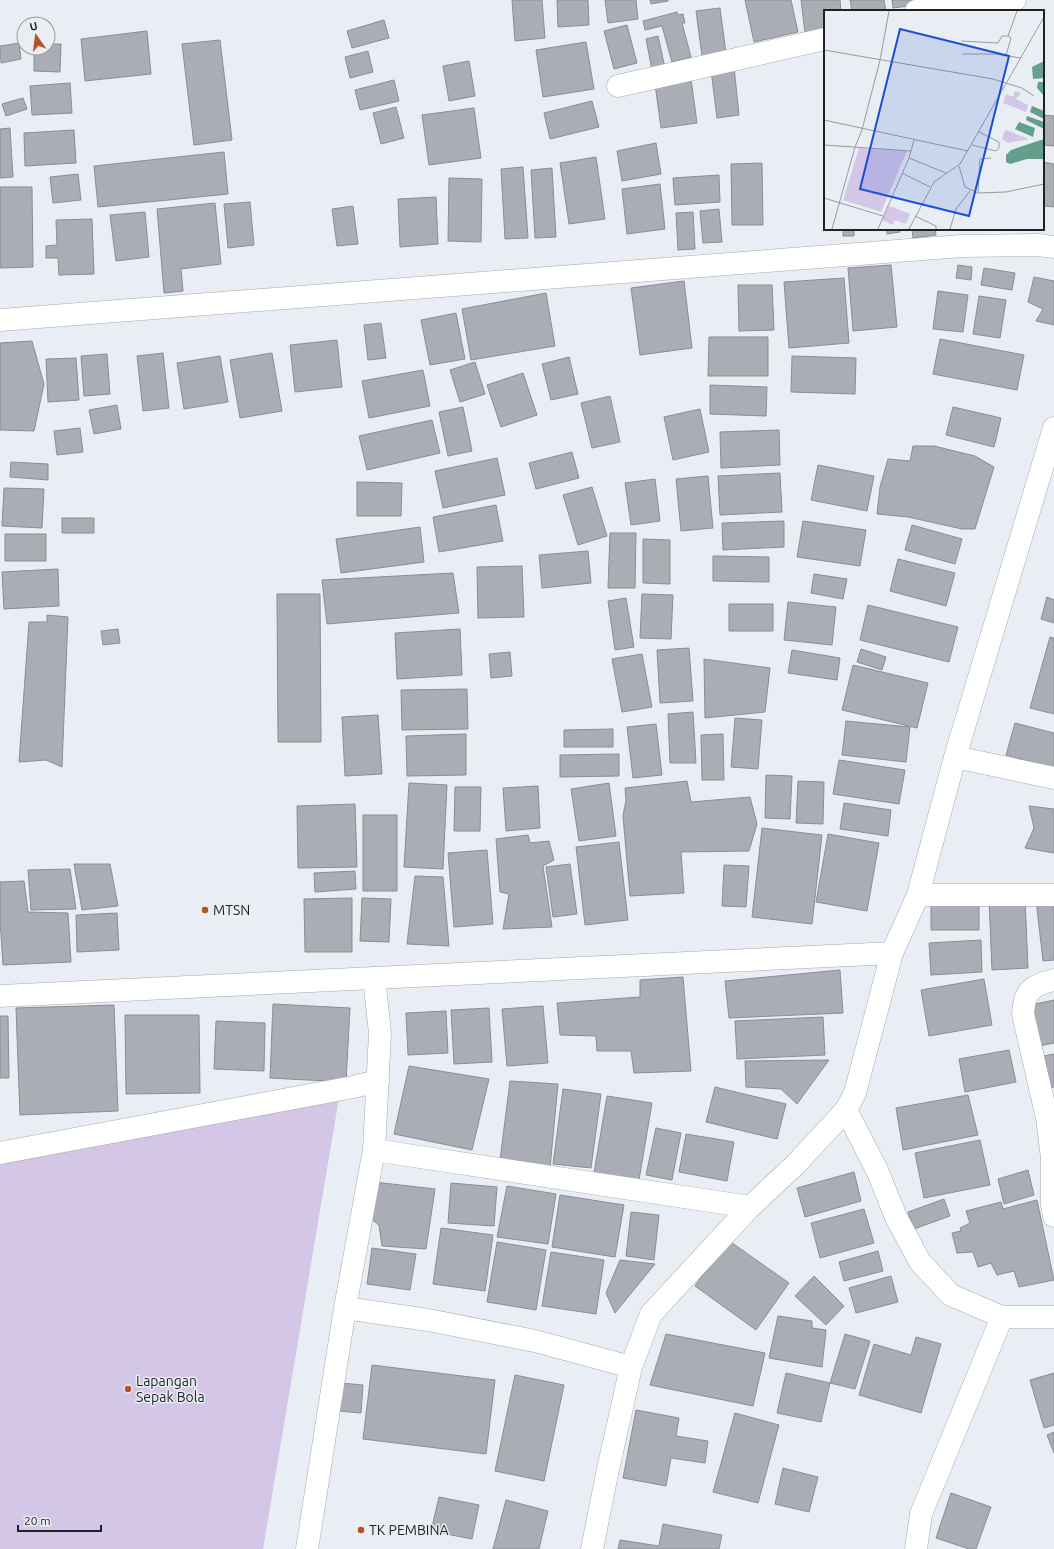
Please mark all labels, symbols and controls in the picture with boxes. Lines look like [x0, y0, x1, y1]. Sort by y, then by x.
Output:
inset map [824, 10, 1044, 230]
north arrow [16, 16, 56, 56]
text: U [28, 20, 39, 33]
place label: MTSN [213, 902, 250, 918]
marker: MTSN [200, 905, 210, 915]
place label: Lapangan Sepak Bola [136, 1373, 205, 1405]
marker: Lapangan Sepak Bola [123, 1384, 133, 1394]
scale bar [18, 1507, 101, 1533]
text: 20 m [24, 1514, 51, 1527]
place label: TK PEMBINA [369, 1522, 448, 1538]
marker: TK PEMBINA [356, 1525, 366, 1535]

